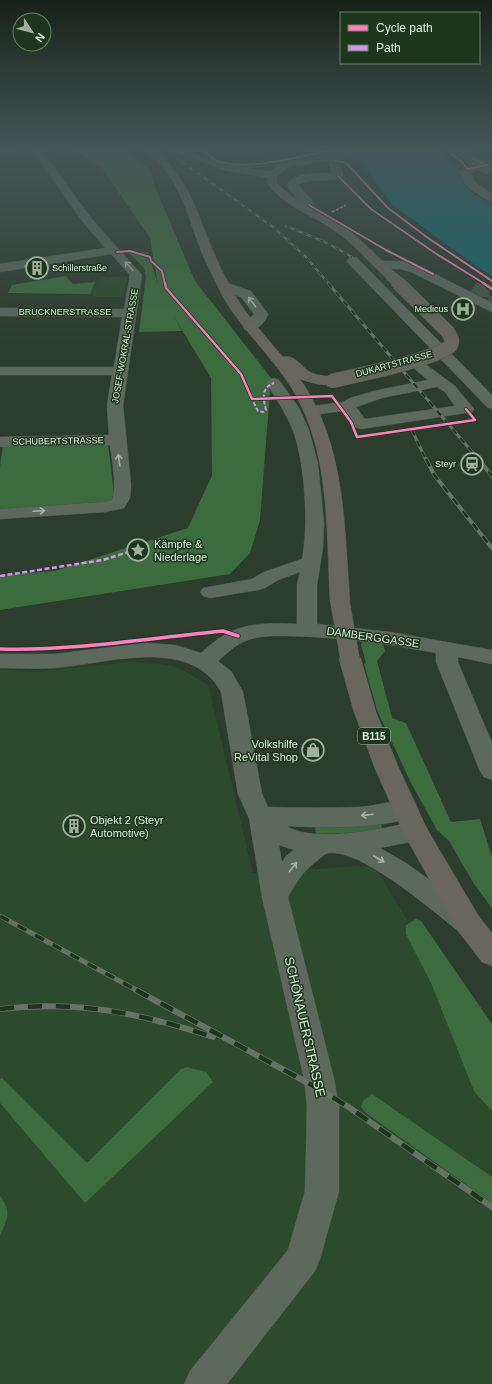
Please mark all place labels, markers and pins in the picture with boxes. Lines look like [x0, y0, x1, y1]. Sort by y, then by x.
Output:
building icon: Schillerstraße [24, 255, 50, 281]
place label: Schillerstraße [52, 263, 107, 273]
hospital icon: Medicus [450, 296, 476, 322]
place label: Medicus [414, 304, 448, 314]
station icon: Steyr [459, 451, 485, 477]
place label: Steyr [435, 459, 456, 469]
place icon: Kämpfe & Niederlage [125, 537, 151, 563]
place label: Kämpfe & Niederlage [154, 538, 207, 563]
shop icon: Volkshilfe ReVital Shop [300, 737, 326, 763]
place label: Volkshilfe ReVital Shop [234, 738, 298, 763]
building icon: Objekt 2 (Steyr Automotive) [61, 813, 87, 839]
place label: Objekt 2 (Steyr Automotive) [90, 814, 164, 839]

